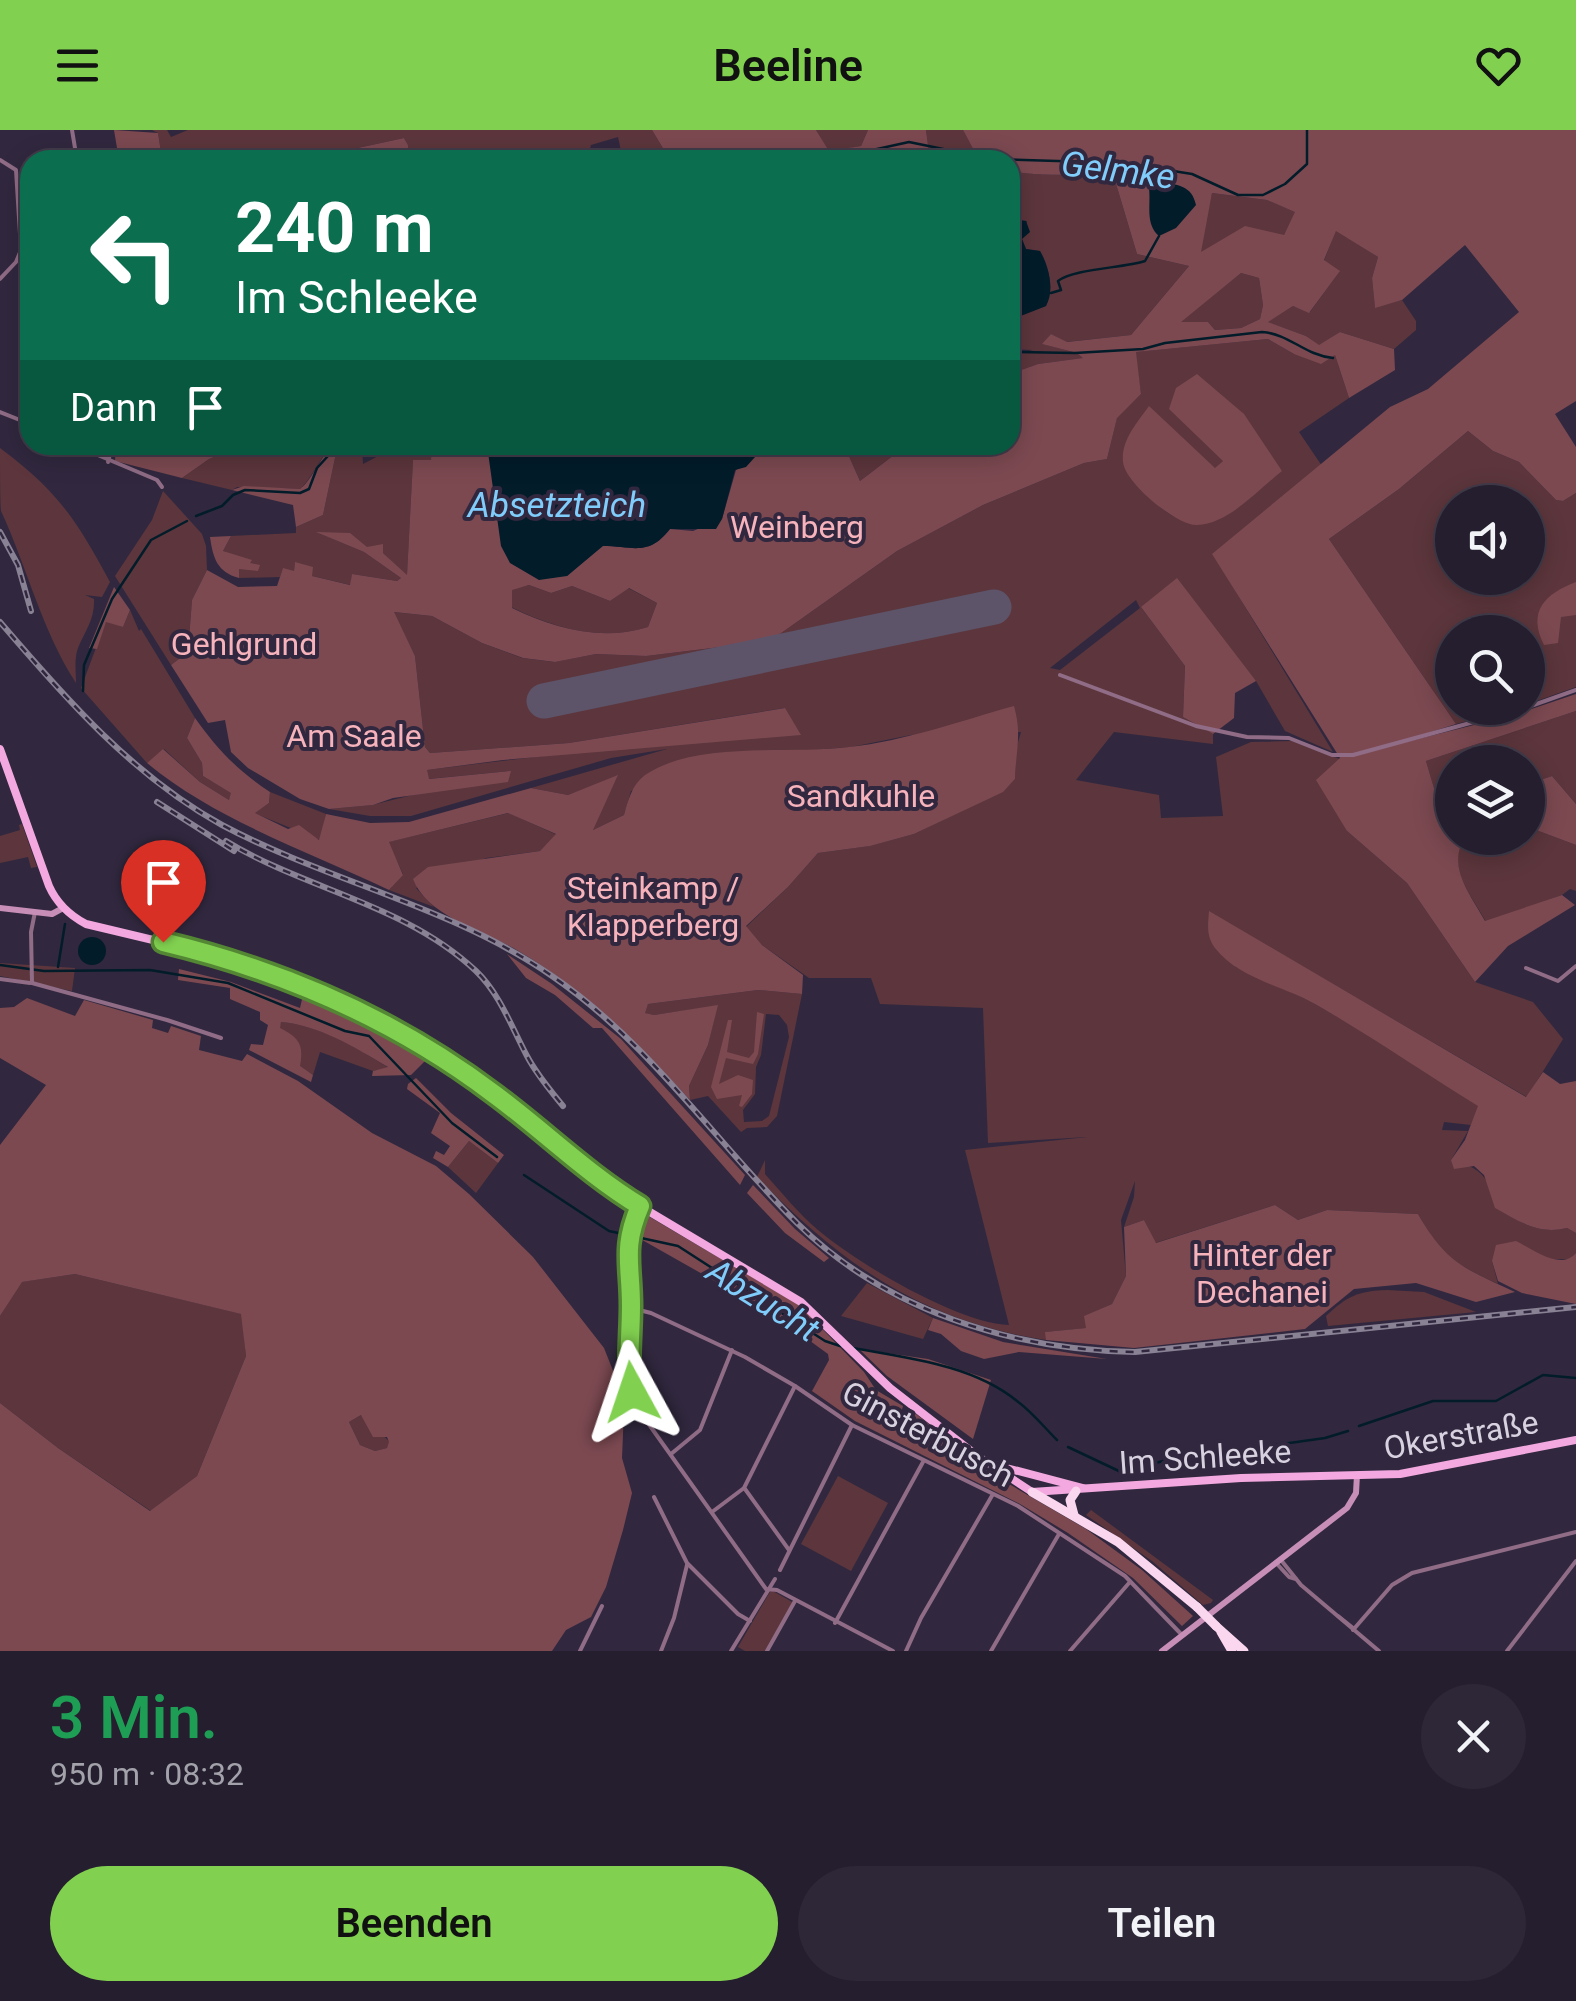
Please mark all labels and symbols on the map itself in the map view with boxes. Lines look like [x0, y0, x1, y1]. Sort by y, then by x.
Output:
water label: Gelmke [1059, 143, 1177, 198]
water label: Absetzteich [466, 485, 646, 526]
park label: Weinberg [730, 508, 864, 546]
park label: Gehlgrund [171, 625, 317, 663]
park label: Am Saale [286, 717, 422, 755]
park label: Sandkuhle [787, 777, 935, 815]
pin [121, 840, 206, 943]
park label: Steinkamp / Klapperberg [567, 869, 739, 944]
park label: Hinter der Dechanei [1192, 1236, 1332, 1311]
water label: Abzucht [698, 1249, 827, 1351]
position arrow [580, 1340, 684, 1444]
street label: Ginsterbusch [836, 1373, 1020, 1495]
street label: Okerstraße [1381, 1403, 1541, 1467]
street label: Im Schleeke [1118, 1432, 1292, 1482]

